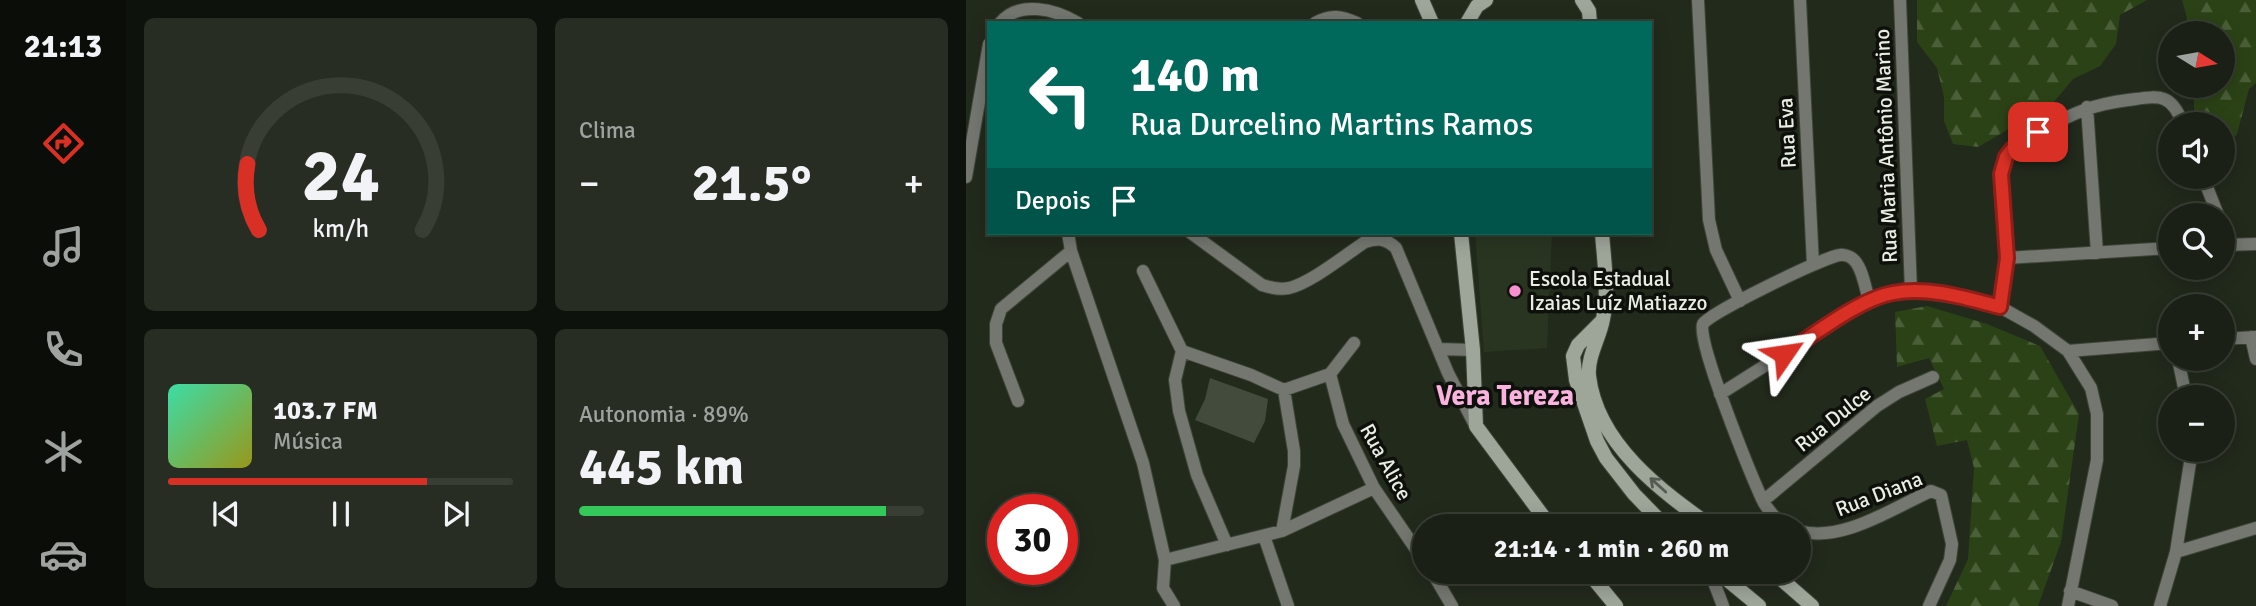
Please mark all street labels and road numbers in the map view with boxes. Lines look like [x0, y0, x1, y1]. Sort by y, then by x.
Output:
street label: Rua Maria Antônio Marino [1869, 28, 1903, 264]
street label: Rua Eva [1772, 97, 1802, 169]
street label: Rua Dulce [1790, 380, 1876, 458]
street label: Rua Alice [1354, 419, 1418, 505]
street label: Rua Diana [1832, 466, 1926, 522]

